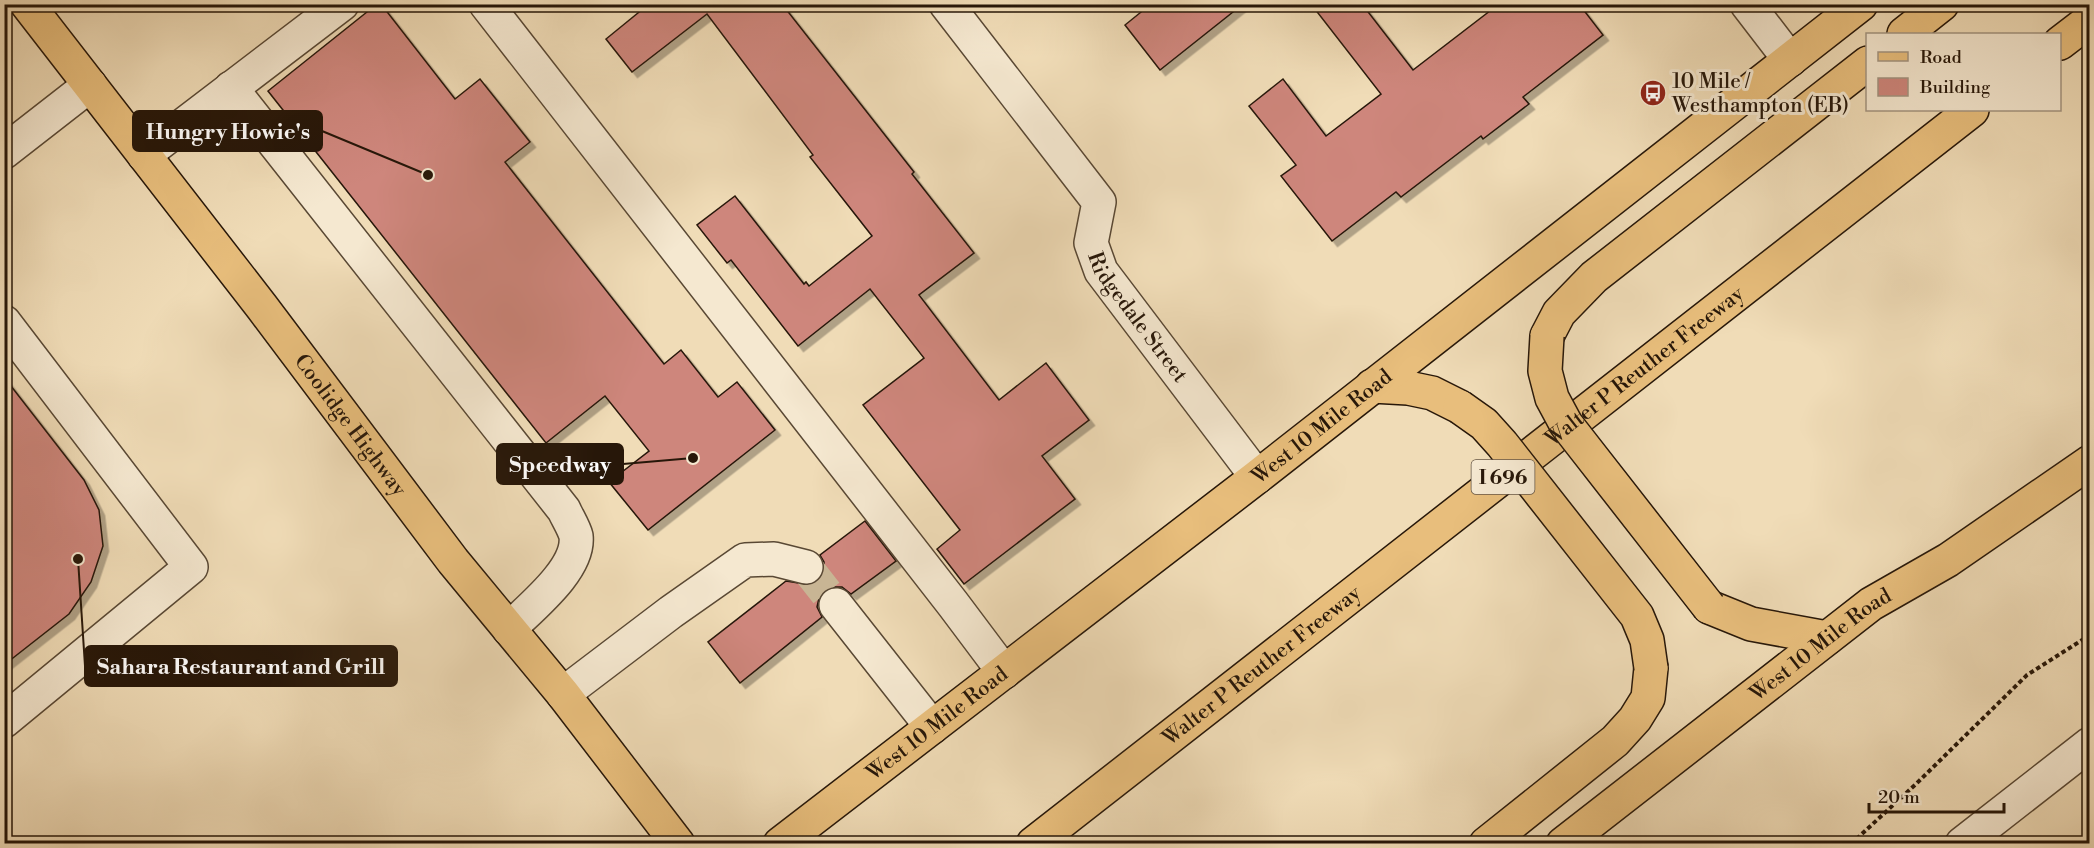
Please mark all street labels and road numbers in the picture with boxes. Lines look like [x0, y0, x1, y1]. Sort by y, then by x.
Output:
street label: Ridgedale Street [1081, 249, 1193, 388]
street label: Walter P Reuther Freeway [1540, 281, 1750, 453]
street label: Coolidge Highway [288, 349, 412, 502]
street label: West 10 Mile Road [1246, 364, 1398, 491]
road number: I 696 [1472, 460, 1534, 494]
street label: Walter P Reuther Freeway [1157, 580, 1367, 752]
street label: West 10 Mile Road [1744, 583, 1896, 708]
street label: West 10 Mile Road [861, 661, 1013, 787]

